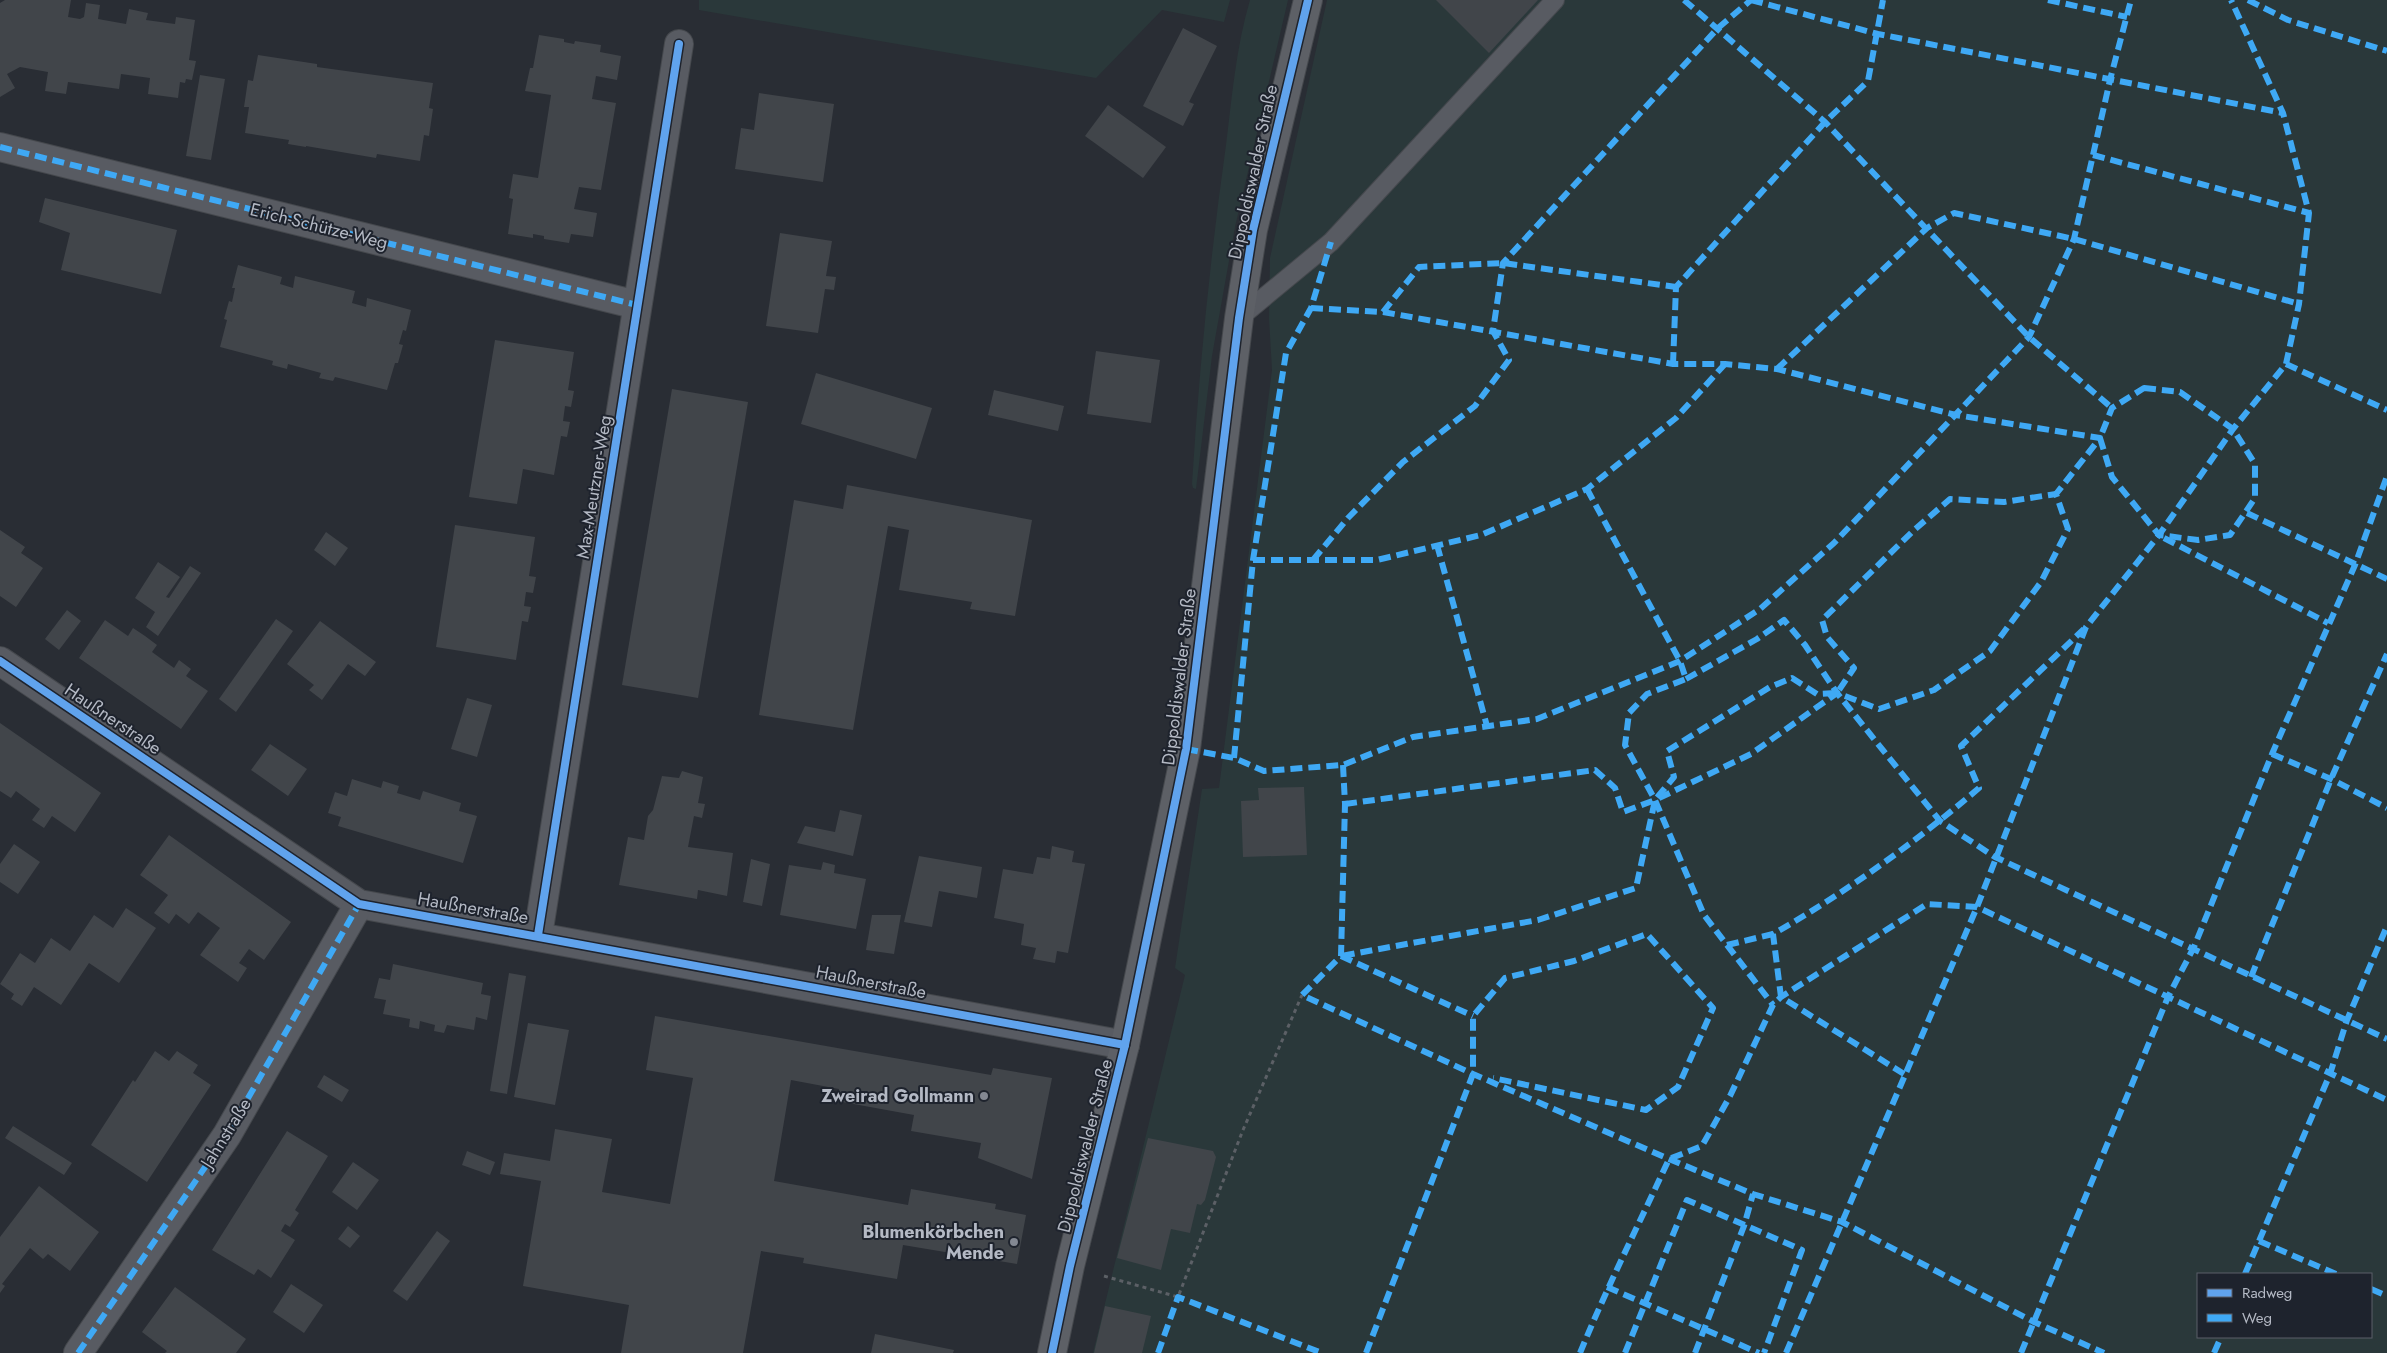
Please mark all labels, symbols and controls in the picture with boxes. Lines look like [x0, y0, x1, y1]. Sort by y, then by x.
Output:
street label: Dippoldiswalder Straße [1222, 82, 1284, 262]
street label: Erich-Schütze-Weg [247, 196, 391, 256]
street label: Max-Meutzner-Weg [570, 413, 618, 561]
street label: Dippoldiswalder Straße [1155, 587, 1203, 767]
street label: Haußnerstraße [59, 677, 167, 761]
street label: Haußnerstraße [416, 885, 530, 931]
street label: Haußnerstraße [814, 959, 928, 1005]
street label: Dippoldiswalder Straße [1051, 1056, 1119, 1236]
place label: Zweirad Gollmann [821, 1083, 974, 1109]
marker: Zweirad Gollmann [978, 1090, 990, 1102]
street label: Jahnstraße [193, 1093, 258, 1175]
place label: Blumenkörbchen Mende [862, 1219, 1004, 1266]
marker: Blumenkörbchen Mende [1008, 1236, 1020, 1248]
legend [2197, 1273, 2372, 1338]
text: Radweg [2242, 1282, 2292, 1304]
text: Weg [2242, 1307, 2272, 1329]

